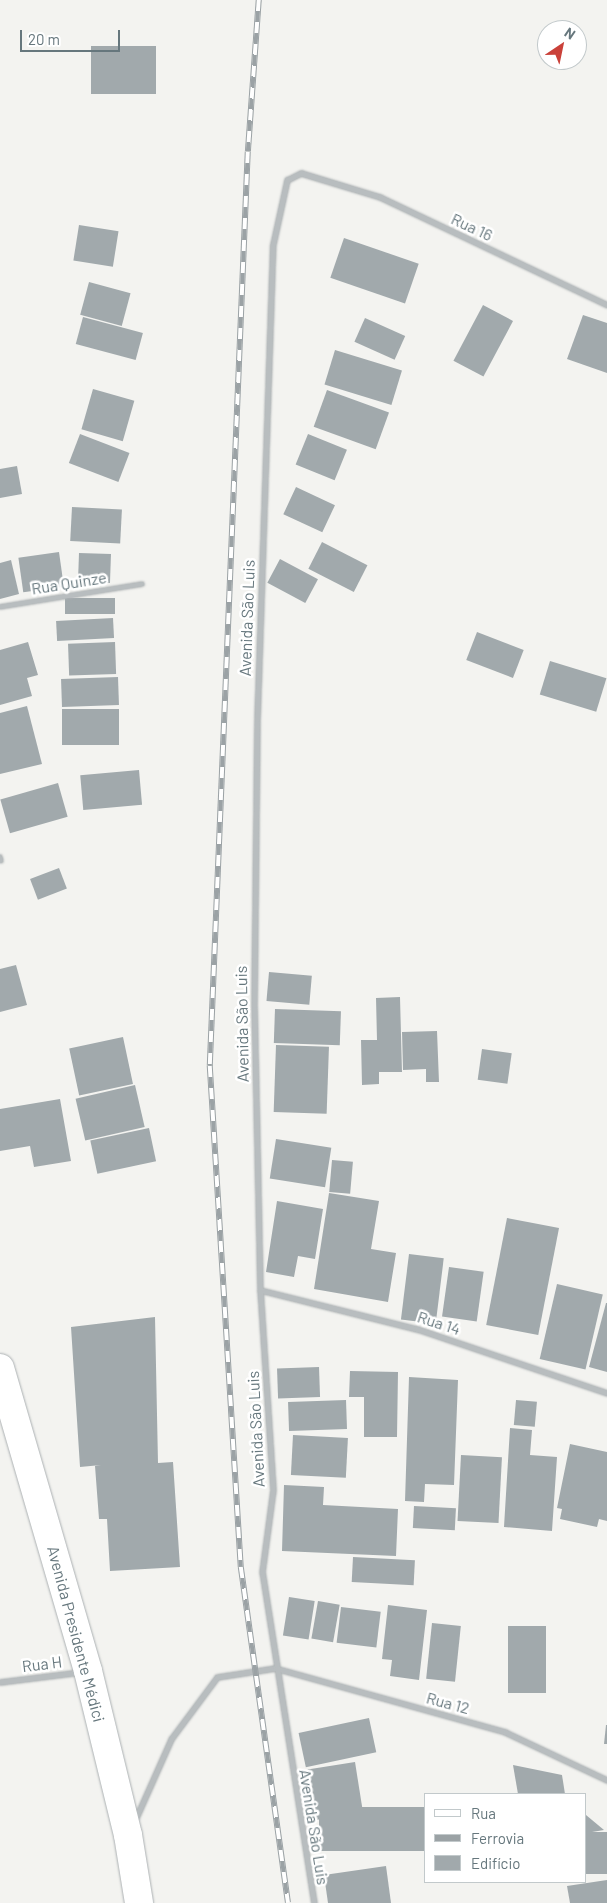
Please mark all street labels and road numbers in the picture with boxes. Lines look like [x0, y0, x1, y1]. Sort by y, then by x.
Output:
street label: Rua 16 [448, 209, 496, 245]
street label: Avenida São Luis [235, 559, 259, 677]
street label: Rua Quinze [30, 568, 108, 598]
street label: Avenida São Luis [231, 966, 253, 1082]
street label: Rua 14 [415, 1307, 463, 1339]
street label: Avenida São Luis [243, 1370, 269, 1488]
street label: Avenida Presidente Médici [43, 1544, 109, 1724]
street label: Rua H [21, 1652, 63, 1676]
street label: Rua 12 [424, 1688, 472, 1718]
street label: Avenida São Luis [295, 1768, 333, 1886]

